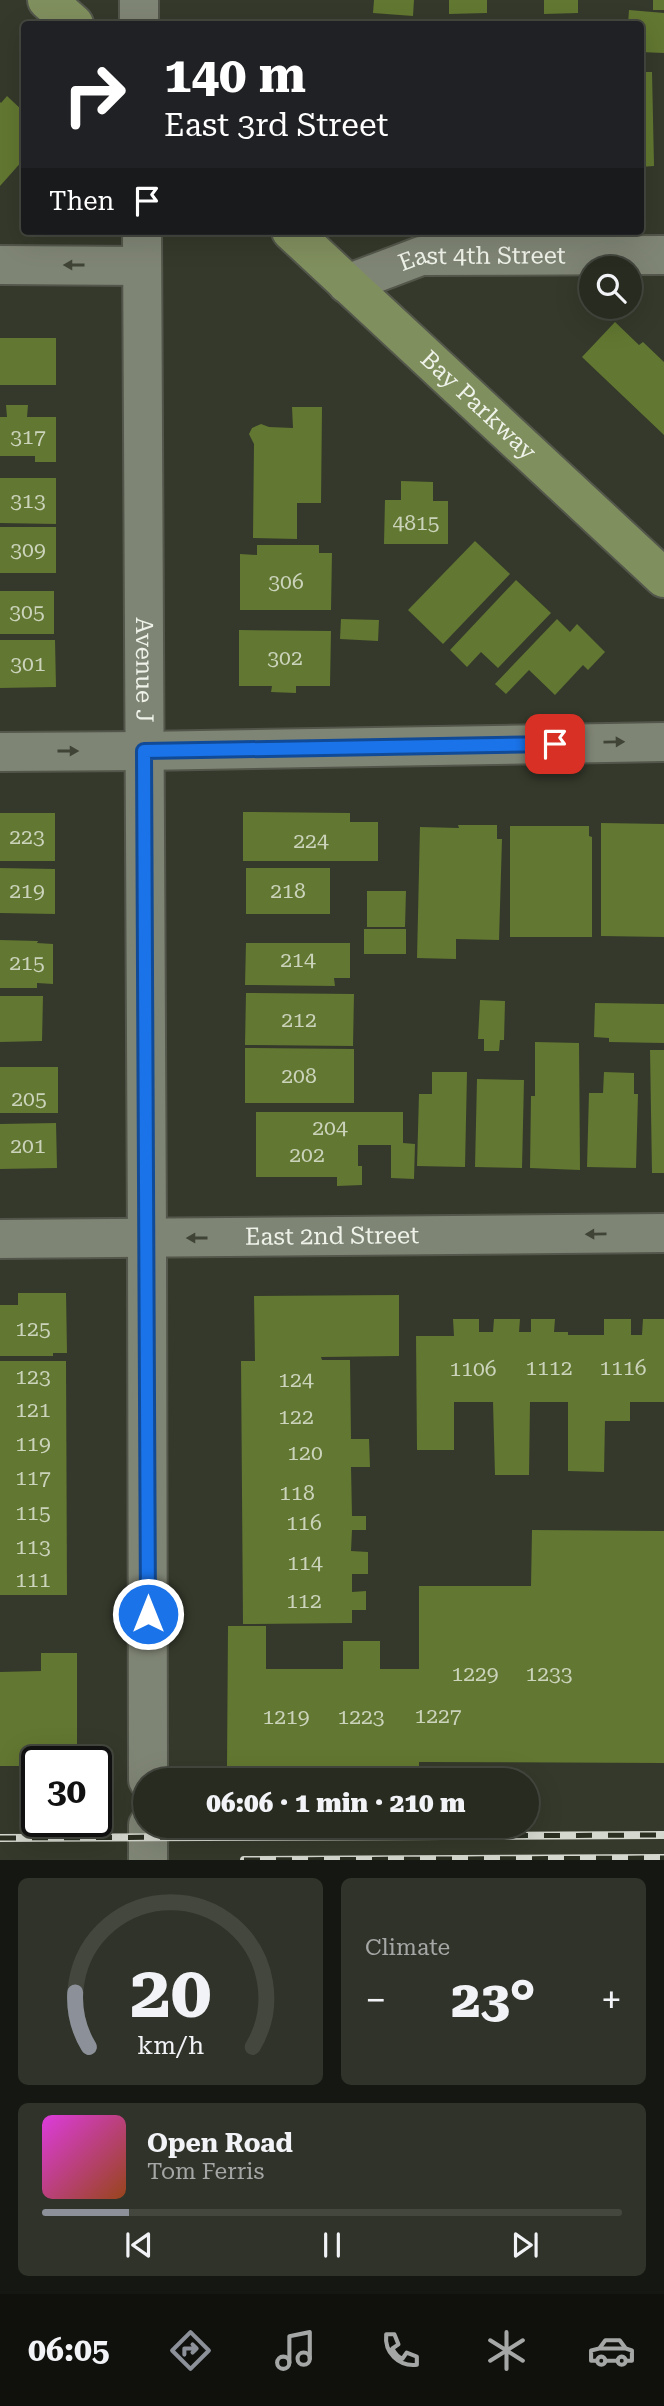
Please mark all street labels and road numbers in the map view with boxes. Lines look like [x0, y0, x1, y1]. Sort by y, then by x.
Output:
street label: East 4th Street [395, 241, 566, 277]
street label: Bay Parkway [415, 345, 543, 466]
street label: Avenue J [130, 617, 158, 723]
street label: East 2nd Street [245, 1221, 419, 1251]

